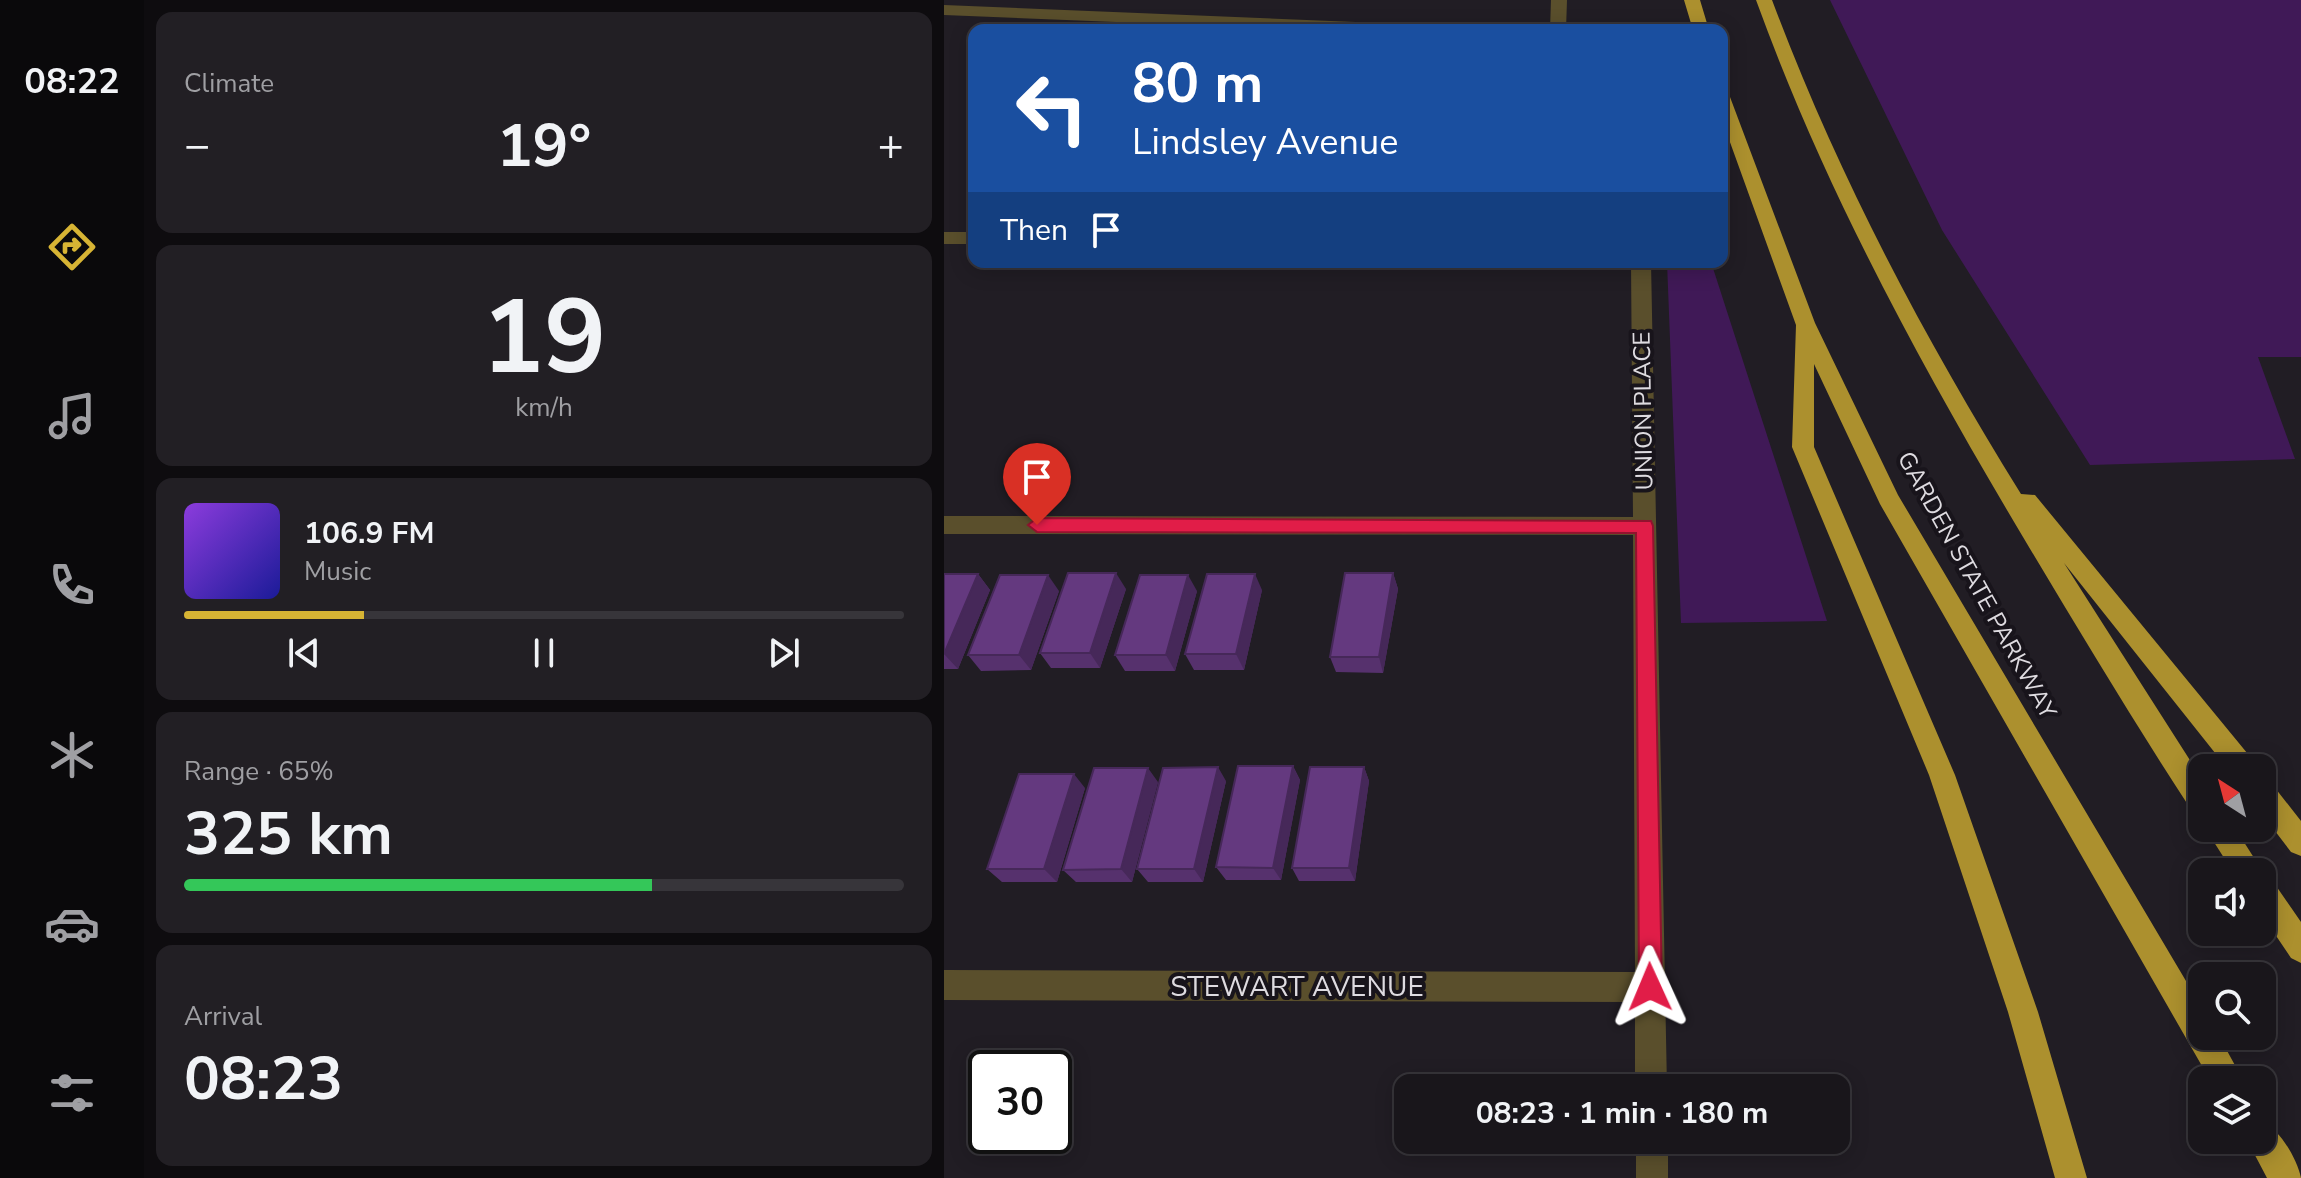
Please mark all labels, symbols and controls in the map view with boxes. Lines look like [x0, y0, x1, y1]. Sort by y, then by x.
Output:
text: 80 m [1132, 45, 1263, 122]
icon: left [1000, 56, 1104, 160]
text: 08:22 [24, 57, 120, 106]
text: Climate [184, 66, 274, 101]
text: 19° [497, 105, 591, 187]
text: − [184, 116, 210, 176]
text: + [878, 116, 904, 176]
text: Lindsley Avenue [1132, 118, 1398, 167]
icon: arrive [1084, 208, 1128, 252]
text: Then [1000, 210, 1068, 251]
icon: directions [44, 219, 100, 275]
text: 19 [482, 267, 606, 409]
street label: UNION PLACE [1626, 331, 1660, 491]
icon: music [44, 388, 100, 444]
text: km/h [515, 390, 573, 425]
pin [1003, 443, 1071, 525]
street label: GARDEN STATE PARKWAY [1890, 446, 2064, 725]
icon: arrive [1015, 455, 1059, 499]
text: 106.9 FM [304, 513, 434, 554]
text: Music [304, 554, 371, 589]
icon: phone [44, 557, 100, 613]
icon: previous [282, 631, 326, 675]
icon: pause [522, 631, 566, 675]
icon: next [762, 631, 806, 675]
icon: climate [44, 727, 100, 783]
text: Range · 65% [184, 754, 334, 789]
north arrow [2188, 754, 2276, 842]
map controls [2188, 754, 2276, 1154]
text: 325 km [184, 793, 393, 875]
button: sound [2188, 858, 2276, 946]
icon: car [44, 896, 100, 952]
position arrow [1608, 945, 1692, 1029]
button: search [2188, 962, 2276, 1050]
street label: STEWART AVENUE [1170, 968, 1424, 1006]
text: Arrival [184, 999, 262, 1034]
text: 08:23 [184, 1038, 343, 1120]
speed limit sign: 30 [968, 1050, 1072, 1154]
icon: filters [44, 1065, 100, 1121]
button: layers [2188, 1066, 2276, 1154]
text: 08:23 · 1 min · 180 m [1476, 1093, 1768, 1134]

